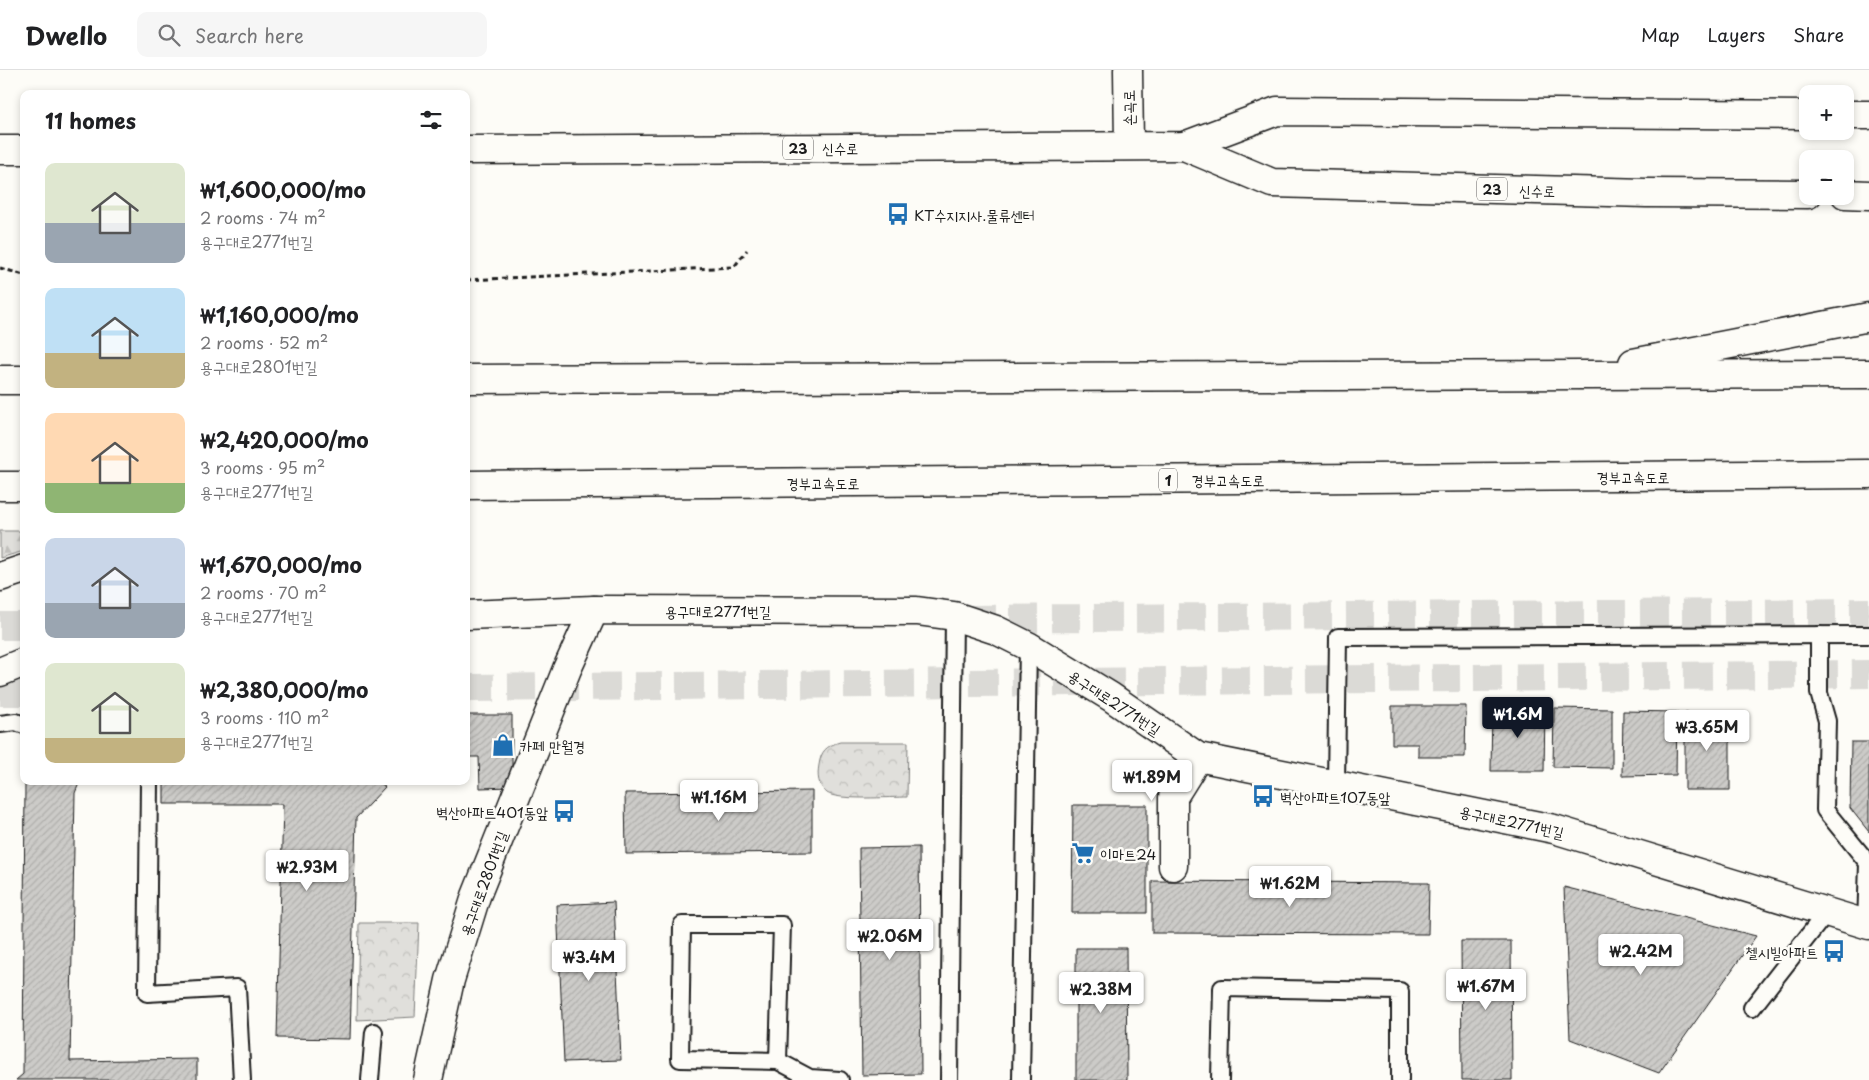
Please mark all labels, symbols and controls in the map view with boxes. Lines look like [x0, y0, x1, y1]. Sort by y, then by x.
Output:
search box [137, 12, 487, 57]
text: Dwello [25, 17, 107, 53]
icon: search [155, 21, 183, 49]
text: Search here [195, 21, 304, 49]
text: Map [1641, 21, 1680, 48]
text: Layers [1708, 21, 1765, 48]
text: Share [1793, 21, 1844, 48]
map controls [1799, 85, 1854, 205]
button: + [1799, 85, 1854, 140]
street label: 손곡로 [1116, 90, 1140, 126]
text: 11 homes [45, 104, 136, 136]
icon: filters [417, 106, 445, 134]
road number: 23 [783, 136, 813, 160]
street label: 신수로 [822, 136, 858, 159]
button: − [1799, 150, 1854, 205]
text: ₩1,600,000/mo [200, 173, 366, 205]
road number: 23 [1477, 178, 1507, 200]
street label: 신수로 [1519, 178, 1555, 202]
icon: home [85, 183, 145, 243]
bus stop icon: KT수지지사.물류센터 [885, 201, 911, 227]
place label: KT수지지사.물류센터 [914, 203, 1035, 226]
text: 2 rooms · 74 m² [200, 205, 326, 229]
text: 용구대로2771번길 [200, 229, 313, 253]
text: ₩1,160,000/mo [200, 298, 359, 330]
icon: home [85, 308, 145, 368]
text: 2 rooms · 52 m² [200, 330, 328, 354]
text: 용구대로2801번길 [200, 354, 317, 378]
text: ₩2,420,000/mo [200, 423, 369, 455]
icon: home [85, 433, 145, 493]
text: 3 rooms · 95 m² [200, 455, 325, 479]
street label: 경부고속도로 [1597, 465, 1669, 488]
road number: 1 [1159, 468, 1177, 492]
street label: 경부고속도로 [1192, 468, 1264, 491]
street label: 경부고속도로 [787, 471, 859, 494]
text: 용구대로2771번길 [200, 479, 313, 503]
text: ₩1,670,000/mo [200, 548, 362, 580]
icon: home [85, 558, 145, 618]
text: 2 rooms · 70 m² [200, 580, 327, 604]
street label: 용구대로2771번길 [665, 599, 771, 622]
text: 용구대로2771번길 [200, 604, 313, 628]
street label: 용구대로2771번길 [1064, 663, 1166, 741]
text: ₩2,380,000/mo [200, 673, 368, 705]
icon: home [85, 683, 145, 743]
pin: ₩1.6M [1483, 696, 1553, 739]
text: ₩1.6M [1493, 701, 1543, 725]
text: 3 rooms · 110 m² [200, 705, 329, 729]
pin: ₩3.65M [1666, 710, 1748, 752]
text: ₩3.65M [1675, 714, 1739, 738]
text: 용구대로2771번길 [200, 729, 313, 753]
shop icon: 카페 만월경 [490, 732, 516, 758]
place label: 카페 만월경 [520, 734, 585, 757]
pin: ₩1.89M [1111, 760, 1193, 802]
text: ₩1.89M [1123, 764, 1181, 788]
pin: ₩1.16M [678, 780, 760, 822]
bus stop icon: 벽산아파트107동앞 [1250, 783, 1276, 809]
text: ₩1.16M [691, 784, 747, 808]
place label: 벽산아파트107동앞 [1280, 785, 1390, 808]
bus stop icon: 벽산아파트401동앞 [551, 798, 577, 824]
street label: 용구대로2771번길 [1458, 799, 1566, 843]
place label: 벽산아파트401동앞 [436, 800, 548, 823]
street label: 용구대로2801번길 [453, 827, 513, 939]
supermarket icon: 이마트24 [1070, 840, 1096, 866]
place label: 이마트24 [1100, 842, 1156, 865]
pin: ₩2.93M [266, 850, 348, 892]
text: ₩2.93M [277, 854, 337, 878]
pin: ₩1.62M [1249, 866, 1331, 908]
text: ₩1.62M [1260, 870, 1320, 894]
pin: ₩2.06M [849, 918, 931, 961]
text: ₩2.06M [857, 923, 923, 947]
pin: ₩2.42M [1600, 934, 1682, 976]
text: ₩2.42M [1609, 938, 1673, 962]
bus stop icon: 첼시빌아파트 [1821, 938, 1847, 964]
pin: ₩3.4M [554, 940, 624, 982]
place label: 첼시빌아파트 [1746, 940, 1818, 963]
text: ₩3.4M [563, 944, 615, 968]
pin: ₩1.67M [1445, 968, 1527, 1011]
pin: ₩2.38M [1060, 972, 1142, 1014]
text: ₩1.67M [1457, 973, 1515, 997]
text: ₩2.38M [1070, 976, 1132, 1000]

